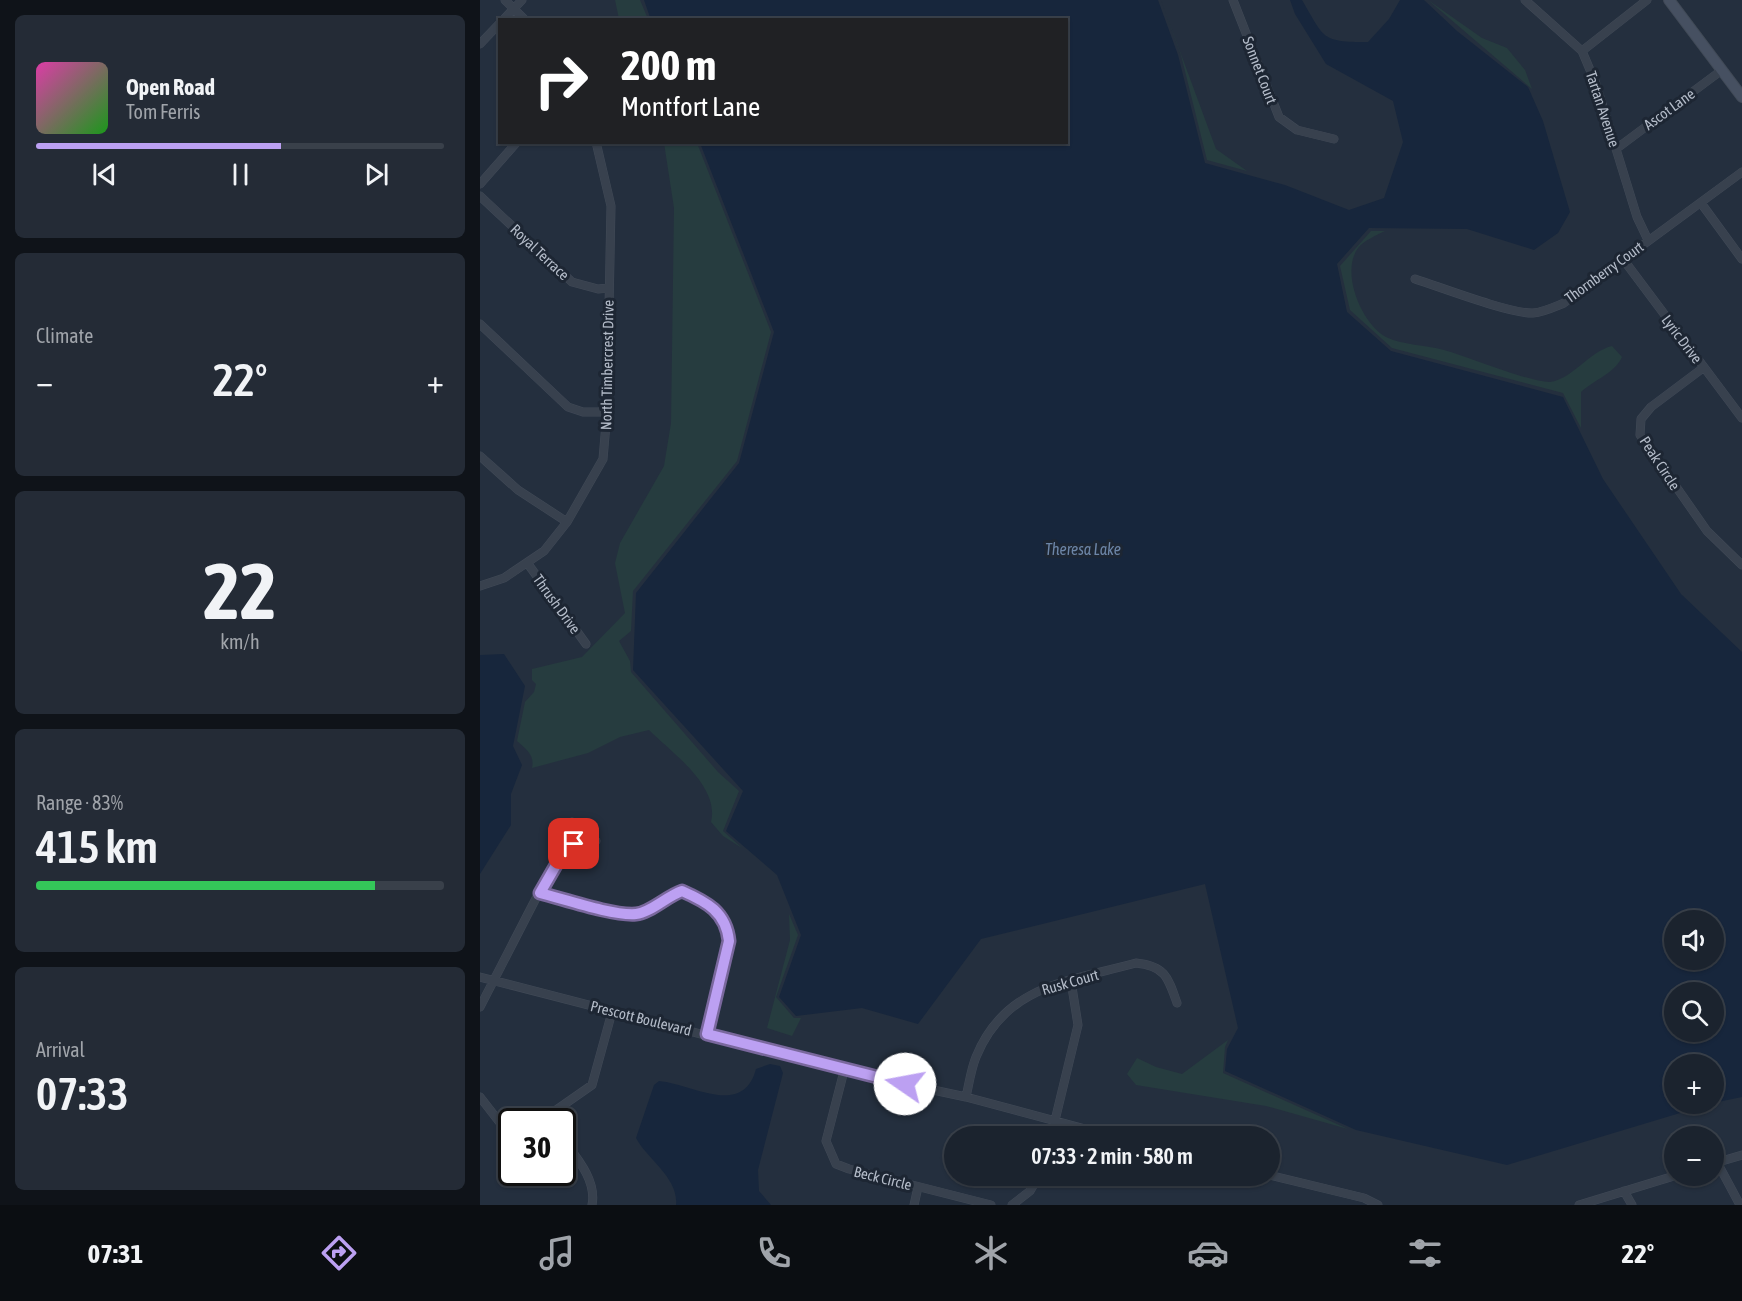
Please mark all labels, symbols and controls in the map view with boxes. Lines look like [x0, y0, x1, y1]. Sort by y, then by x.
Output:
street label: Sonnet Court [1239, 34, 1281, 106]
text: 200 m [621, 41, 716, 89]
icon: right [522, 42, 600, 120]
street label: Tartan Avenue [1583, 69, 1623, 149]
text: Open Road [126, 74, 215, 100]
street label: Ascot Lane [1640, 85, 1698, 133]
text: Montfort Lane [621, 91, 760, 122]
text: Tom Ferris [126, 100, 200, 123]
icon: previous [88, 158, 121, 191]
icon: pause [224, 158, 257, 191]
icon: next [360, 158, 393, 191]
street label: Royal Terrace [507, 221, 573, 284]
street label: Thornberry Court [1561, 238, 1647, 306]
street label: North Timbercrest Drive [597, 300, 617, 430]
street label: Lyric Drive [1658, 311, 1706, 367]
text: Climate [36, 324, 93, 347]
text: 22° [213, 354, 267, 406]
text: − [36, 362, 53, 400]
text: + [427, 362, 444, 400]
street label: Peak Circle [1636, 433, 1684, 493]
water label: Theresa Lake [1045, 540, 1121, 558]
text: 22 [203, 546, 277, 636]
street label: Thrush Drive [530, 571, 584, 637]
text: km/h [220, 630, 260, 653]
text: Range · 83% [36, 791, 123, 814]
pin [548, 818, 599, 869]
text: 415 km [36, 821, 158, 873]
icon: arrive [557, 827, 590, 860]
map controls [1664, 910, 1724, 1186]
button: sound [1664, 910, 1724, 970]
street label: Rusk Court [1040, 966, 1100, 998]
button: search [1664, 982, 1724, 1042]
street label: Prescott Boulevard [589, 997, 693, 1039]
text: Arrival [36, 1038, 85, 1061]
position arrow [873, 1052, 937, 1116]
button: + [1664, 1054, 1724, 1114]
text: 07:33 [36, 1068, 129, 1120]
speed limit sign: 30 [498, 1108, 576, 1186]
button: − [1664, 1126, 1724, 1186]
text: 07:33 · 2 min · 580 m [1031, 1143, 1193, 1169]
street label: Beck Circle [852, 1163, 914, 1193]
icon: directions [318, 1232, 360, 1274]
icon: music [536, 1232, 578, 1274]
icon: phone [753, 1232, 795, 1274]
icon: climate [970, 1232, 1012, 1274]
icon: car [1187, 1232, 1229, 1274]
icon: filters [1404, 1232, 1446, 1274]
text: 07:31 [88, 1238, 143, 1269]
text: 22° [1621, 1238, 1654, 1269]

